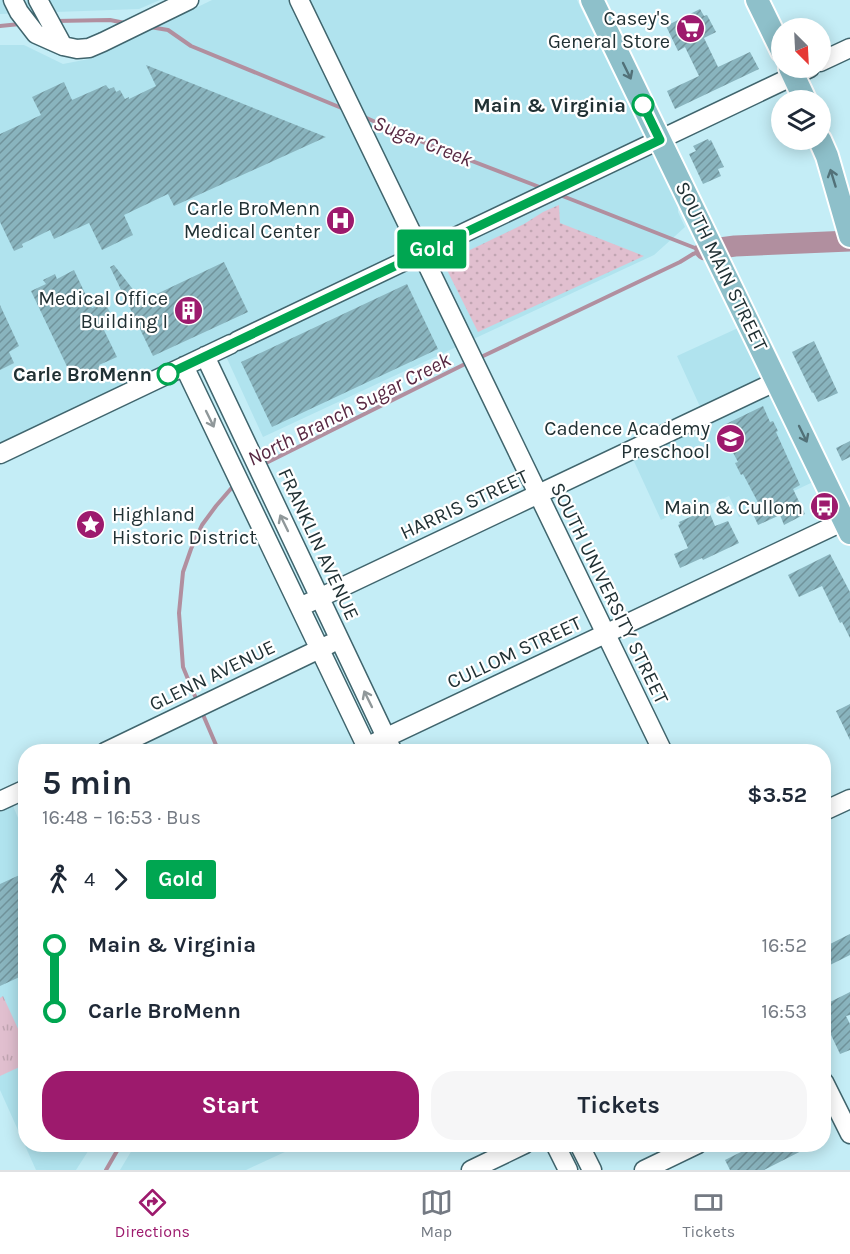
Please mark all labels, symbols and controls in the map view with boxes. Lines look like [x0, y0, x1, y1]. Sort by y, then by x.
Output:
place label: Casey's General Store [548, 7, 670, 53]
supermarket icon: Casey's General Store [675, 13, 707, 45]
north arrow [771, 18, 831, 78]
map controls [771, 18, 831, 150]
one-way arrow [622, 62, 633, 80]
button: layers [771, 90, 831, 150]
place label: Main & Virginia [473, 94, 626, 117]
marker: Main & Virginia [632, 94, 654, 116]
water label: Sugar Creek [370, 110, 476, 172]
one-way arrow [827, 168, 838, 187]
street label: SOUTH MAIN STREET [671, 178, 773, 355]
place label: Carle BroMenn Medical Center [184, 197, 321, 243]
hospital icon: Carle BroMenn Medical Center [325, 204, 357, 236]
line badge: Gold [390, 230, 474, 268]
text: Gold [409, 237, 455, 261]
place label: Medical Office Building I [38, 287, 168, 333]
building icon: Medical Office Building I [173, 294, 205, 326]
water label: North Branch Sugar Creek [243, 347, 455, 471]
place label: Carle BroMenn [13, 363, 152, 386]
marker: Carle BroMenn [157, 363, 179, 385]
one-way arrow [205, 409, 217, 427]
place label: Cadence Academy Preschool [544, 417, 710, 463]
school or university icon: Cadence Academy Preschool [715, 423, 747, 455]
one-way arrow [797, 424, 809, 442]
street label: FRANKLIN AVENUE [273, 465, 364, 624]
street label: HARRIS STREET [397, 465, 532, 544]
street label: SOUTH UNIVERSITY STREET [546, 479, 673, 708]
bus stop icon: Main & Cullom [808, 491, 840, 523]
place label: Main & Cullom [664, 496, 803, 519]
place label: Highland Historic District [112, 503, 257, 549]
place icon: Highland Historic District [75, 509, 107, 541]
one-way arrow [278, 514, 290, 532]
street label: CULLOM STREET [443, 611, 585, 694]
street label: GLENN AVENUE [146, 635, 279, 716]
one-way arrow [362, 690, 374, 708]
text: 5 min [42, 764, 132, 802]
text: $3.52 [747, 782, 807, 808]
text: 16:48 – 16:53 · Bus [42, 806, 201, 829]
icon: walk [42, 863, 75, 896]
icon: forward [104, 863, 137, 896]
text: Gold [158, 867, 204, 891]
text: 4 [84, 868, 95, 891]
text: Main & Virginia [88, 932, 256, 958]
text: 16:52 [761, 934, 807, 957]
text: Carle BroMenn [88, 998, 241, 1024]
text: 16:53 [761, 1000, 807, 1023]
button: Start [42, 1071, 419, 1140]
button: Tickets [431, 1071, 807, 1140]
tab: Directions [115, 1186, 190, 1241]
tab: Map [420, 1186, 453, 1241]
tab: Tickets [682, 1186, 735, 1241]

